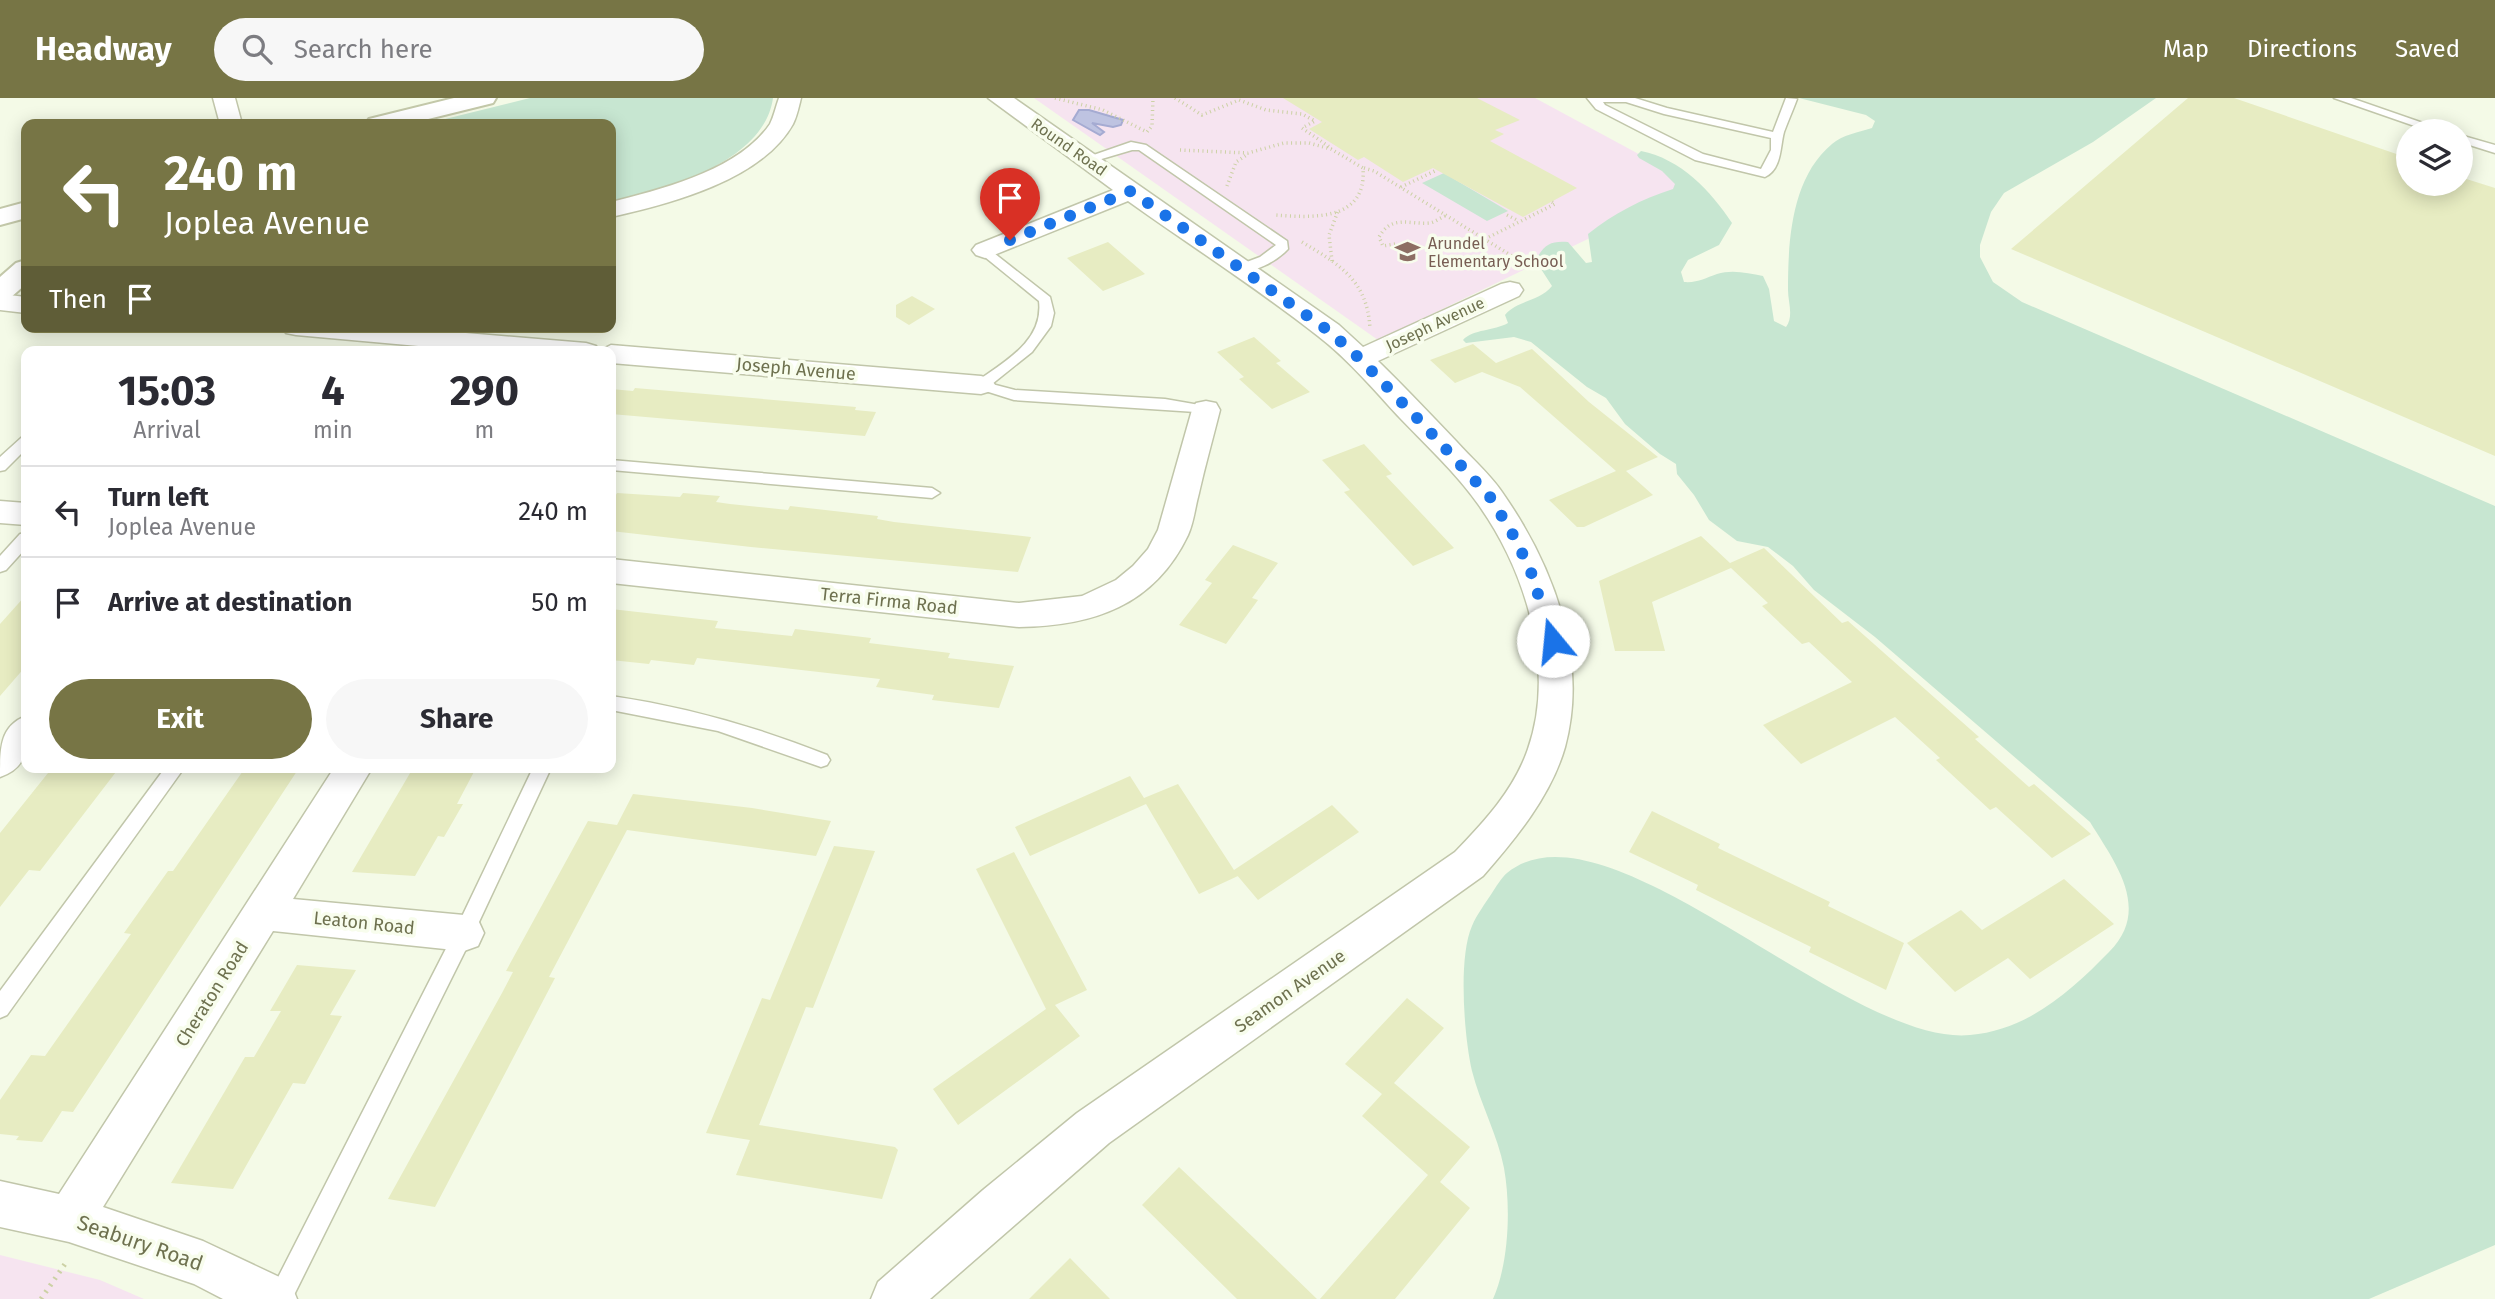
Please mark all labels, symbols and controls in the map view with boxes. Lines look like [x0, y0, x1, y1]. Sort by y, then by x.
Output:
search box [214, 18, 704, 81]
text: Headway [35, 29, 172, 69]
icon: search [238, 30, 276, 68]
text: Search here [294, 34, 433, 65]
text: Map [2163, 35, 2209, 63]
text: Directions [2247, 35, 2357, 63]
text: Saved [2395, 35, 2460, 63]
street label: Round Road [1027, 114, 1111, 180]
map controls [2396, 119, 2473, 196]
button: layers [2396, 119, 2473, 196]
text: 240 m [164, 144, 297, 203]
icon: left [49, 147, 140, 238]
pin [980, 168, 1040, 240]
icon: arrive [991, 179, 1029, 217]
text: Joplea Avenue [164, 204, 370, 242]
place label: Arundel Elementary School [1428, 234, 1564, 271]
school or university icon: Arundel Elementary School [1394, 238, 1422, 266]
icon: arrive [121, 280, 159, 318]
text: Then [49, 284, 107, 315]
street label: Joseph Avenue [1383, 293, 1487, 355]
street label: Joseph Avenue [735, 353, 857, 385]
text: 15:03 [118, 366, 216, 416]
text: 4 [321, 366, 345, 416]
text: 290 [450, 366, 519, 416]
text: Arrival [133, 416, 201, 444]
text: min [313, 416, 353, 444]
text: m [474, 416, 494, 444]
text: Turn left [108, 482, 209, 513]
icon: left [49, 493, 87, 531]
text: 240 m [518, 496, 588, 527]
text: Joplea Avenue [108, 513, 256, 541]
street label: Terra Firma Road [819, 583, 959, 619]
icon: arrive [49, 584, 87, 622]
text: Arrive at destination [108, 587, 352, 618]
text: 50 m [531, 587, 588, 618]
position arrow [1516, 604, 1590, 678]
button: Exit [49, 679, 312, 759]
button: Share [326, 679, 588, 759]
street label: Leaton Road [312, 907, 416, 939]
street label: Cheraton Road [171, 937, 253, 1051]
street label: Seamon Avenue [1230, 945, 1350, 1037]
street label: Seabury Road [74, 1209, 206, 1277]

